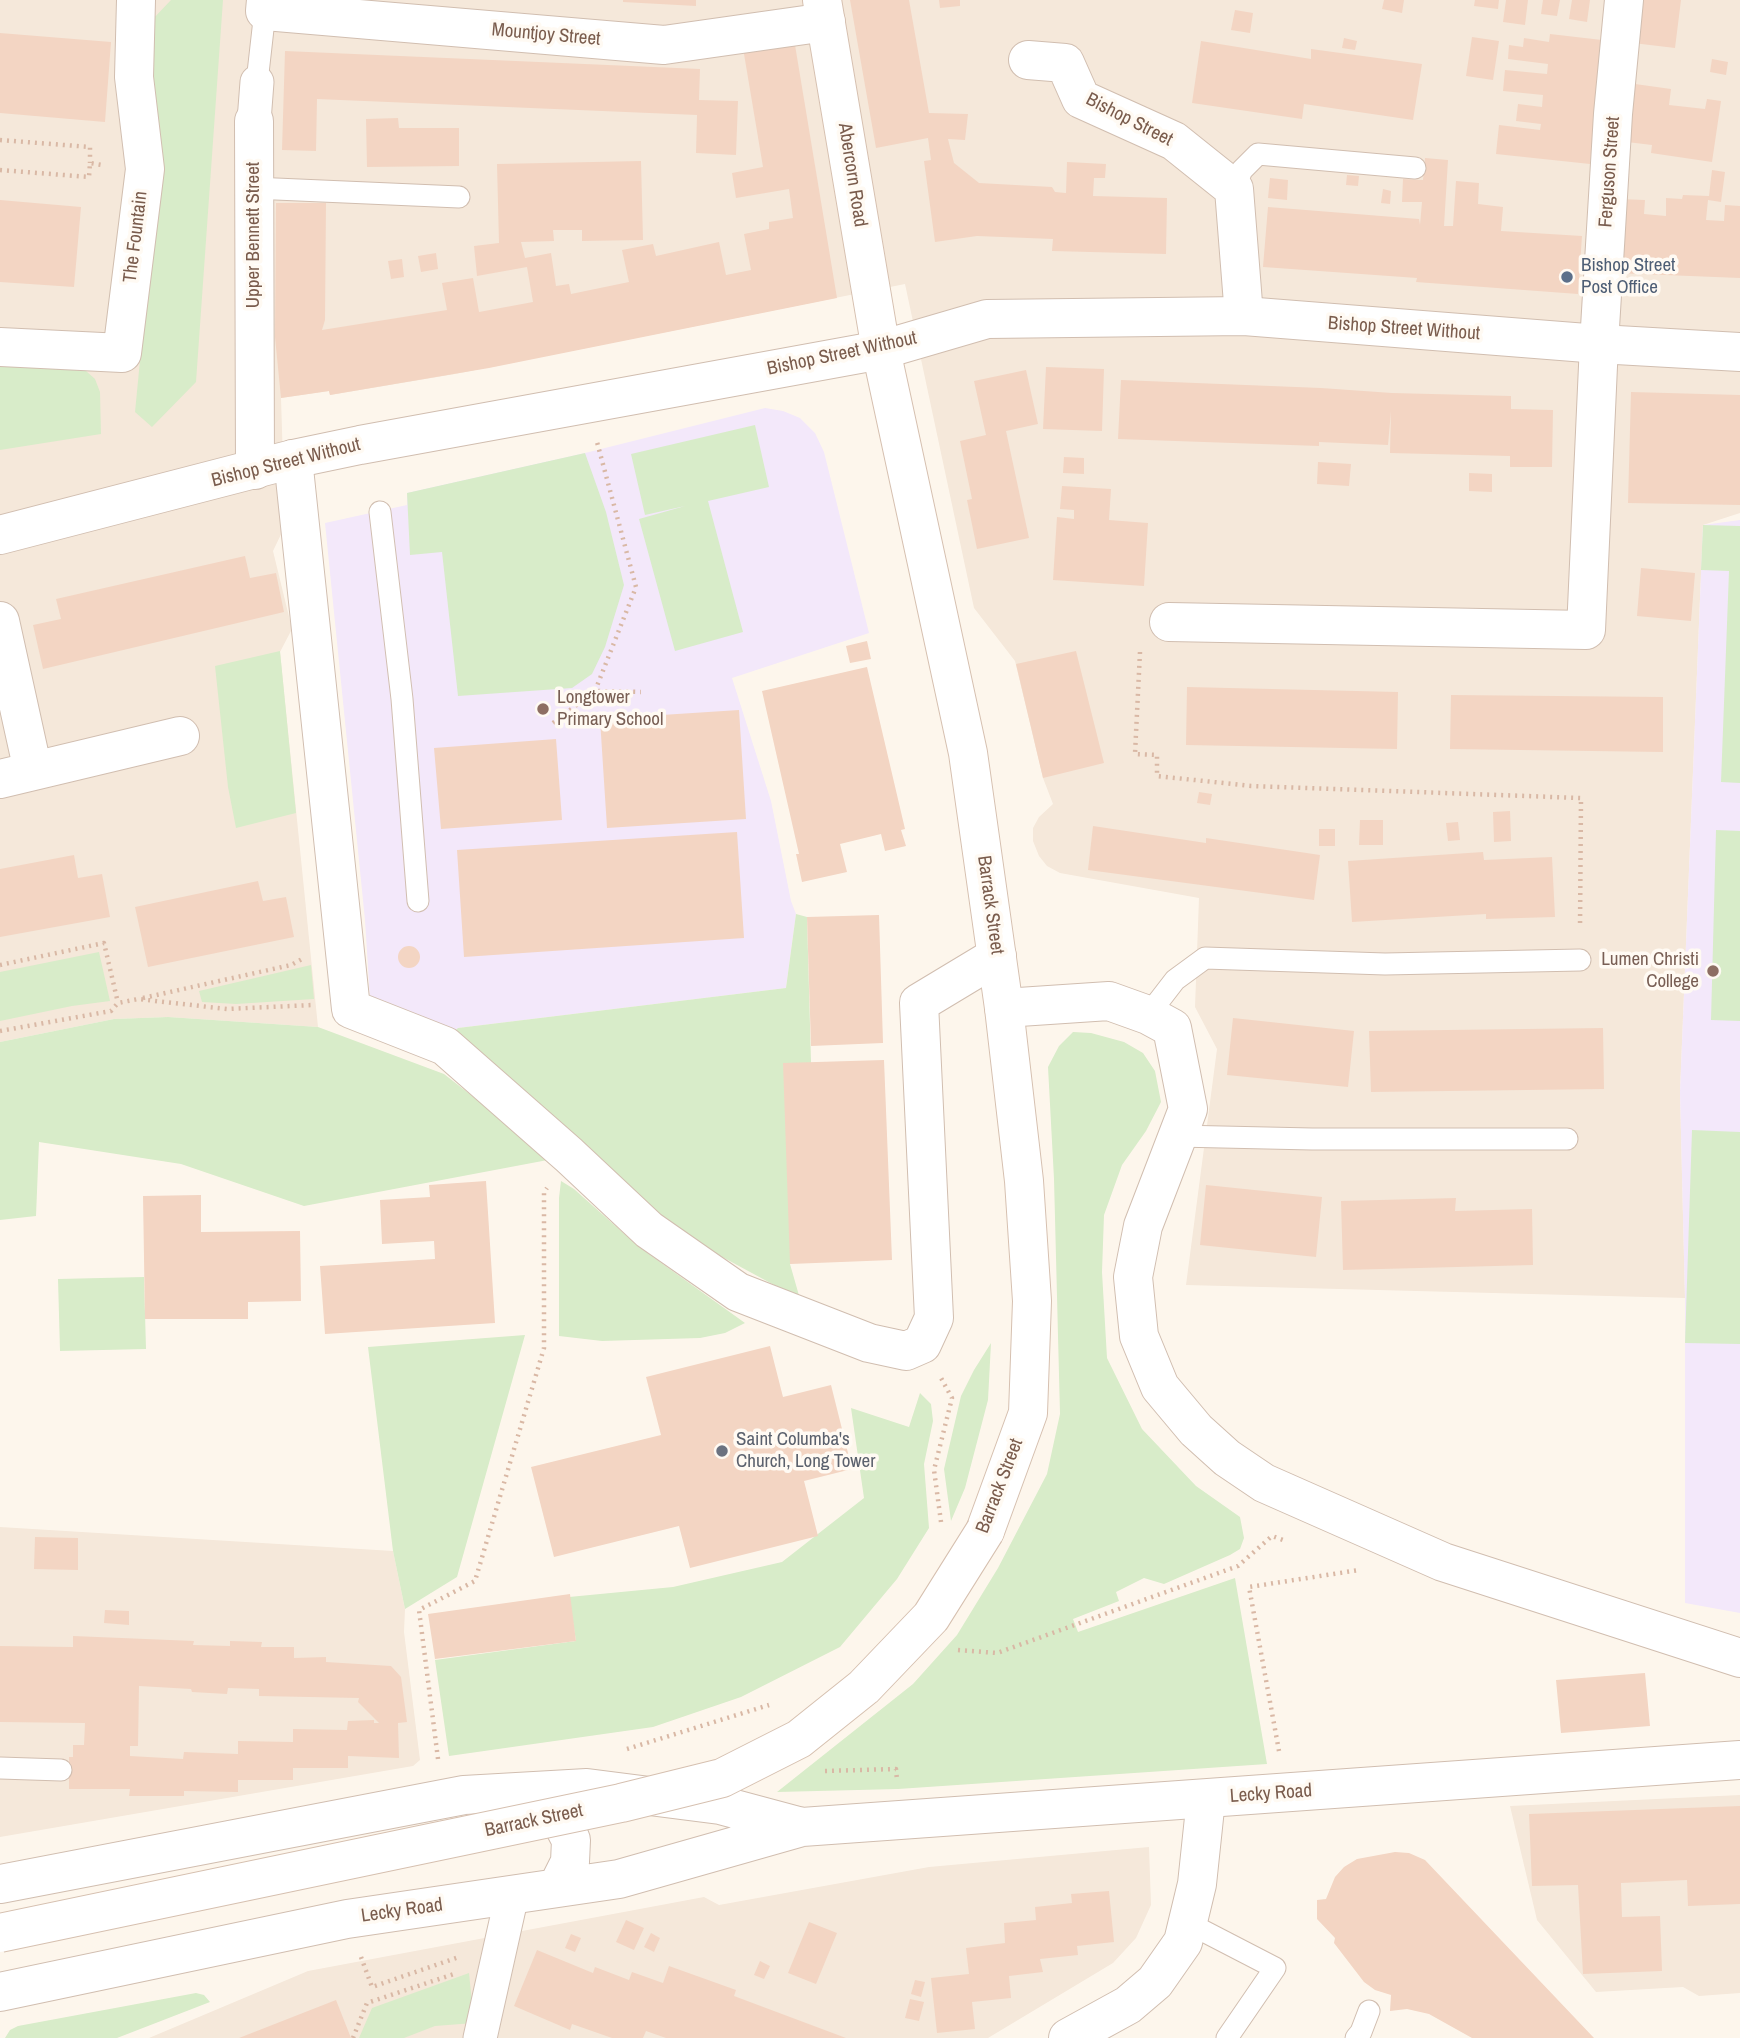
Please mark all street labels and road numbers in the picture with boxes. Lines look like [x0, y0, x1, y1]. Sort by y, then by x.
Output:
street label: Mountjoy Street [491, 19, 601, 51]
street label: Bishop Street [1082, 88, 1176, 152]
street label: Ferguson Street [1595, 116, 1625, 228]
street label: Abercorn Road [833, 121, 871, 229]
street label: Upper Bennett Street [243, 162, 265, 308]
street label: The Fountain [119, 190, 153, 284]
street label: Bishop Street Without [1327, 312, 1481, 346]
street label: Bishop Street Without [765, 327, 919, 381]
street label: Bishop Street Without [209, 433, 363, 493]
street label: Barrack Street [972, 854, 1008, 956]
street label: Barrack Street [972, 1435, 1028, 1537]
street label: Lecky Road [1229, 1780, 1313, 1808]
street label: Barrack Street [483, 1799, 585, 1843]
street label: Lecky Road [360, 1894, 444, 1928]

